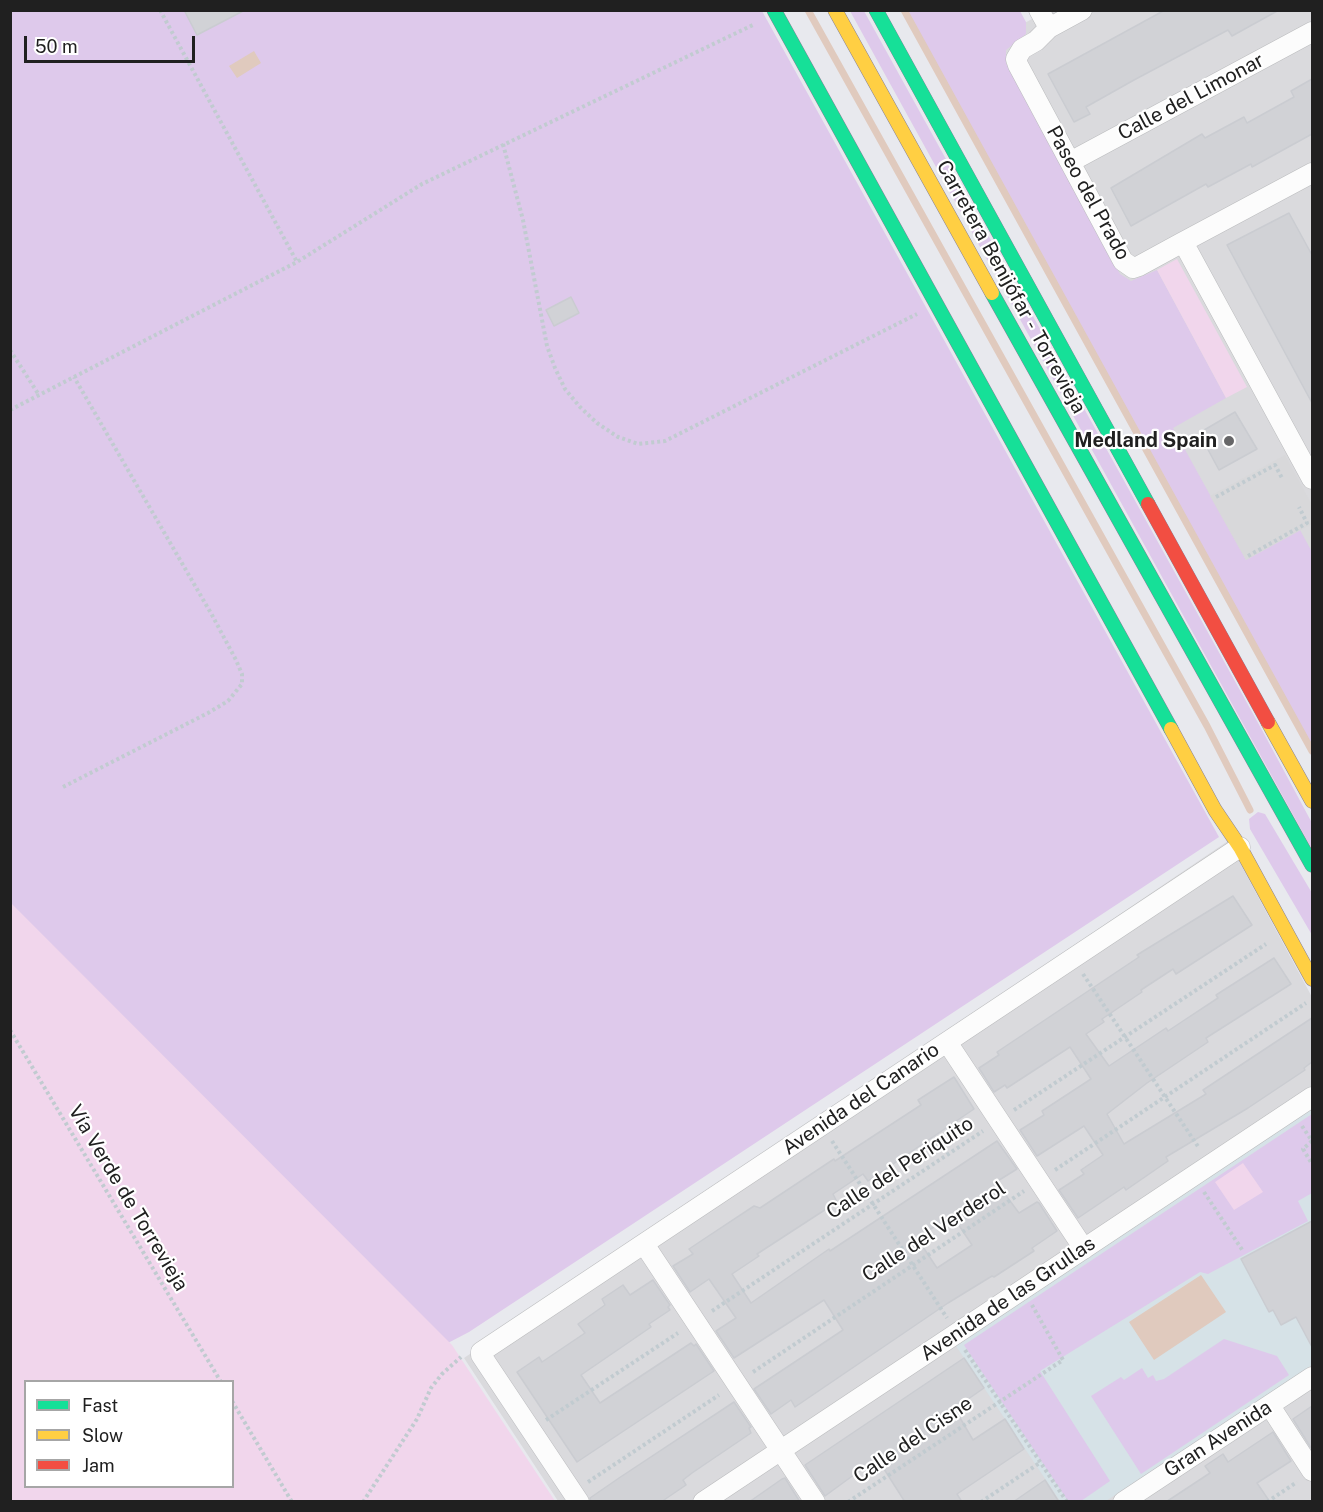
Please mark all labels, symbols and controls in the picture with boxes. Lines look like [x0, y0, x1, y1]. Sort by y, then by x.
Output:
scale bar [27, 24, 198, 62]
text: 50 m [35, 36, 78, 57]
street label: Calle del Limonar [1114, 48, 1268, 146]
street label: Paseo del Prado [1041, 122, 1135, 264]
street label: Carretera Benijófar - Torrevieja [931, 156, 1091, 418]
place label: Medland Spain [1074, 429, 1217, 453]
marker: Medland Spain [1222, 434, 1236, 448]
street label: Avenida del Canario [778, 1038, 944, 1160]
street label: Vía Verde de Torrevieja [63, 1101, 193, 1295]
street label: Calle del Periquito [822, 1112, 978, 1224]
street label: Calle del Verderol [858, 1177, 1010, 1287]
street label: Avenida de las Grullas [916, 1232, 1100, 1366]
legend [24, 1380, 234, 1488]
street label: Calle del Cisne [849, 1391, 977, 1489]
text: Fast [82, 1395, 118, 1416]
street label: Gran Avenida [1160, 1395, 1276, 1483]
text: Slow [82, 1425, 123, 1446]
text: Jam [82, 1455, 115, 1476]

